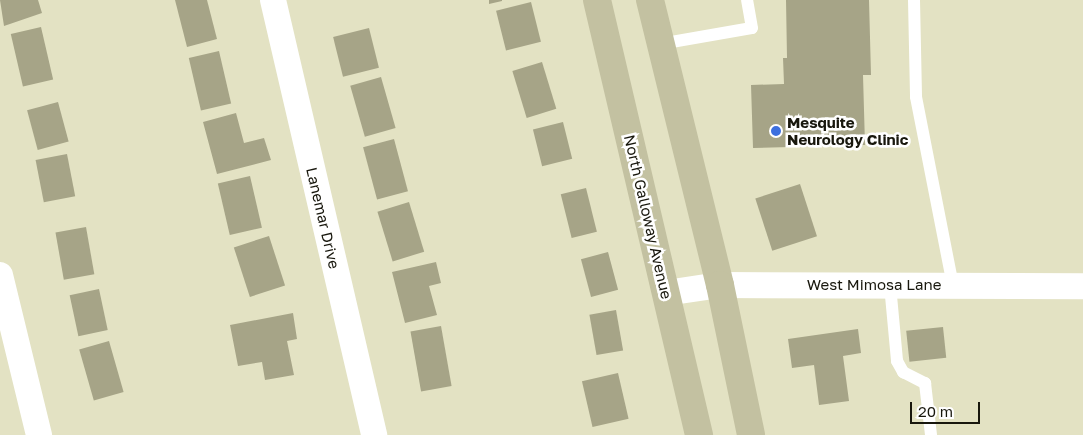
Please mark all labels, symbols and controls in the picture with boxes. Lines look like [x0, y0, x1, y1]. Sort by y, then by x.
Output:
place label: Mesquite Neurology Clinic [787, 113, 908, 148]
marker: Mesquite Neurology Clinic [769, 124, 783, 138]
street label: North Galloway Avenue [620, 133, 676, 301]
street label: Lanemar Drive [303, 165, 343, 271]
street label: West Mimosa Lane [807, 276, 941, 294]
scale bar [913, 392, 983, 424]
text: 20 m [918, 402, 953, 420]

